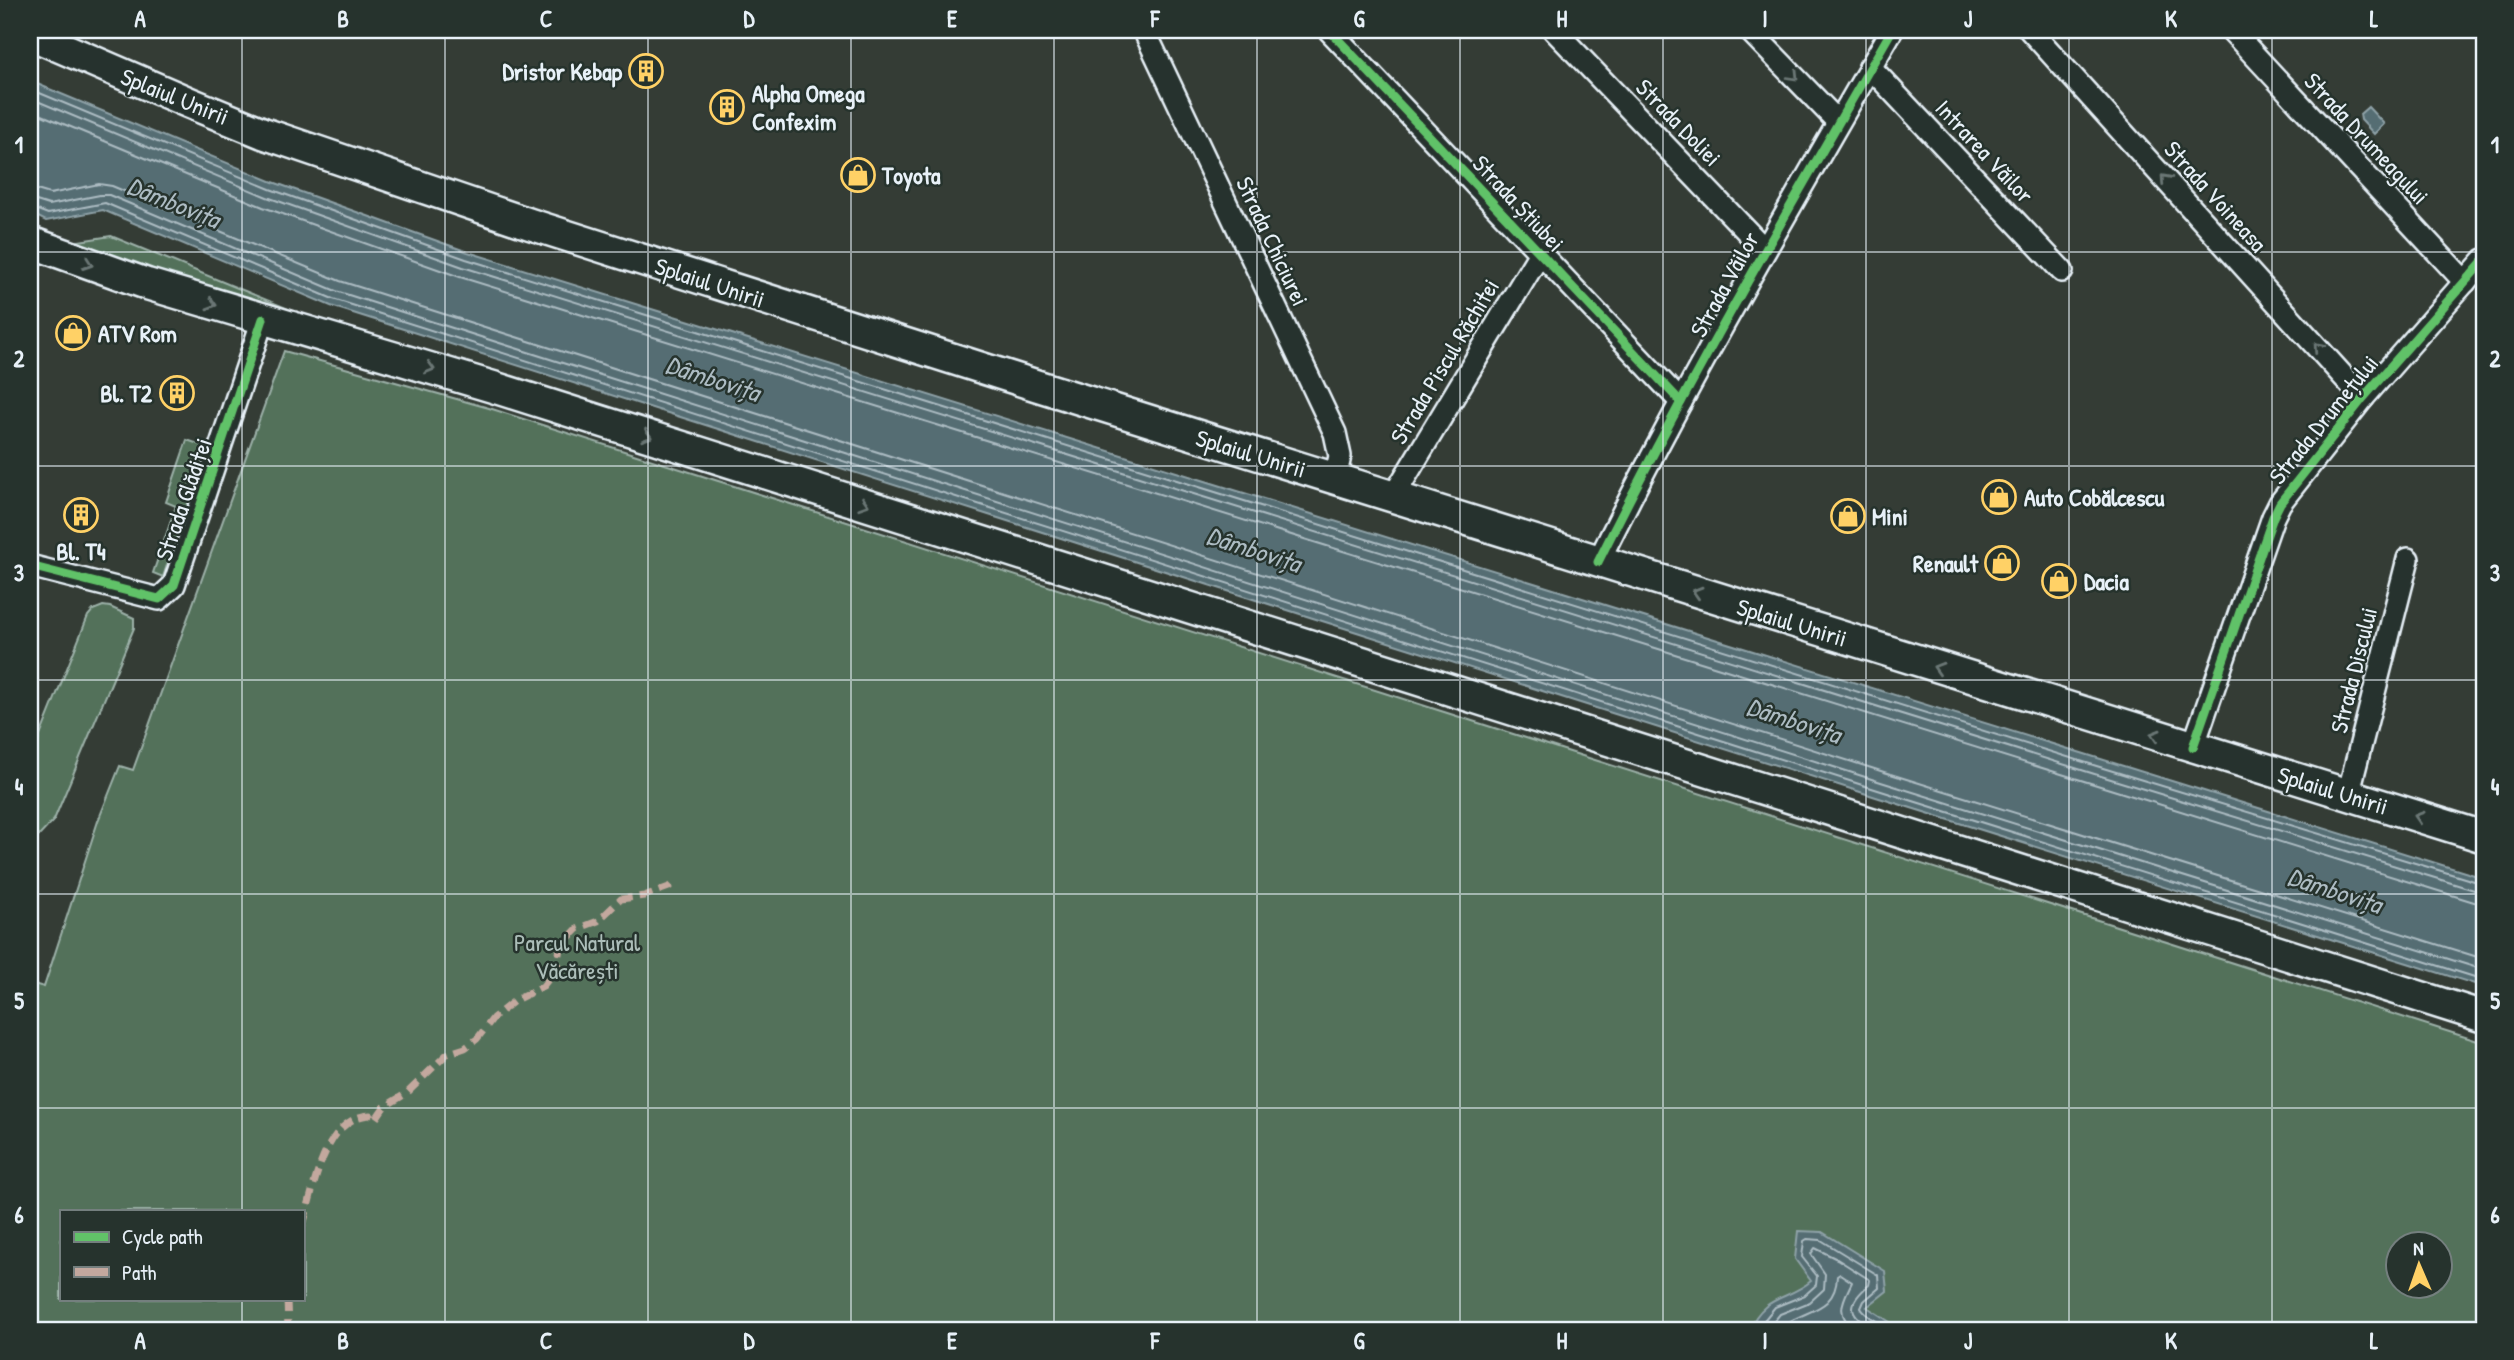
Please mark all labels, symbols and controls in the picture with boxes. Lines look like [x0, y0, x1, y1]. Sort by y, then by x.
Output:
text: A [134, 3, 146, 34]
text: B [337, 3, 349, 34]
text: C [540, 3, 552, 34]
text: D [744, 3, 756, 34]
text: E [947, 3, 958, 34]
text: F [1150, 3, 1161, 34]
text: G [1353, 3, 1365, 34]
text: H [1557, 3, 1568, 34]
text: I [1762, 3, 1768, 34]
text: J [1964, 3, 1973, 34]
text: K [2165, 3, 2178, 34]
text: L [2370, 3, 2379, 34]
building icon: Dristor Kebap [627, 52, 665, 90]
place label: Dristor Kebap [502, 55, 623, 88]
street label: Splaiul Unirii [116, 60, 234, 132]
street label: Strada Drumeagului [2298, 65, 2436, 211]
one-way arrow [1785, 68, 1798, 81]
street label: Strada Doliei [1629, 71, 1729, 173]
place label: Alpha Omega Confexim [752, 77, 865, 137]
building icon: Alpha Omega Confexim [708, 88, 746, 126]
street label: Intrarea Văilor [1929, 92, 2041, 210]
text: 1 [15, 129, 23, 160]
text: 1 [2491, 129, 2499, 160]
street label: Strada Voineasa [2158, 134, 2274, 258]
street label: Strada Știubei [1466, 148, 1572, 258]
shop icon: Toyota [839, 156, 877, 194]
place label: Toyota [881, 159, 941, 192]
water label: Dâmbovița [123, 168, 228, 237]
street label: Strada Chiciurei [1229, 171, 1317, 311]
one-way arrow [2161, 174, 2173, 187]
street label: Strada Văilor [1682, 226, 1766, 342]
street label: Splaiul Unirii [651, 249, 769, 315]
one-way arrow [81, 256, 93, 270]
street label: Strada Piscul Răchitei [1382, 272, 1506, 450]
one-way arrow [206, 295, 218, 310]
shop icon: ATV Rom [54, 314, 92, 352]
place label: ATV Rom [98, 317, 177, 349]
one-way arrow [2313, 342, 2326, 355]
text: 2 [14, 343, 25, 374]
text: 2 [2490, 343, 2501, 374]
water label: Dâmbovița [662, 346, 767, 410]
street label: Strada Drumețului [2261, 348, 2385, 490]
one-way arrow [424, 360, 436, 375]
building icon: Bl. T2 [158, 374, 196, 412]
place label: Bl. T2 [100, 377, 153, 409]
street label: Splaiul Unirii [1192, 421, 1310, 485]
one-way arrow [641, 427, 653, 442]
street label: Strada Glădiței [147, 434, 219, 564]
shop icon: Auto Cobălcescu [1980, 478, 2018, 516]
place label: Auto Cobălcescu [2024, 481, 2165, 513]
building icon: Bl. T4 [62, 496, 100, 534]
one-way arrow [858, 496, 870, 511]
shop icon: Mini [1829, 497, 1867, 535]
place label: Mini [1872, 500, 1908, 532]
water label: Dâmbovița [1203, 517, 1308, 581]
place label: Bl. T4 [56, 535, 106, 567]
shop icon: Renault [1983, 544, 2021, 582]
place label: Renault [1913, 547, 1979, 579]
text: 3 [14, 557, 24, 588]
text: 3 [2490, 557, 2500, 588]
shop icon: Dacia [2040, 562, 2078, 600]
place label: Dacia [2084, 565, 2129, 597]
one-way arrow [1692, 586, 1704, 601]
street label: Splaiul Unirii [1733, 590, 1851, 654]
street label: Strada Discului [2322, 604, 2384, 736]
one-way arrow [1932, 661, 1944, 676]
water label: Dâmbovița [1743, 688, 1848, 752]
one-way arrow [2149, 729, 2161, 744]
street label: Splaiul Unirii [2274, 758, 2392, 822]
text: 4 [15, 771, 24, 802]
text: 4 [2491, 771, 2500, 802]
one-way arrow [2413, 811, 2426, 825]
water label: Dâmbovița [2284, 858, 2389, 922]
park label: Parcul Natural Văcărești [514, 926, 641, 986]
text: 5 [14, 985, 24, 1016]
text: 5 [2490, 985, 2500, 1016]
text: 6 [14, 1199, 24, 1230]
text: 6 [2490, 1199, 2500, 1230]
legend [60, 1210, 304, 1300]
text: Cycle path [122, 1222, 203, 1251]
north arrow [2384, 1230, 2454, 1300]
text: N [2413, 1235, 2424, 1261]
text: Path [122, 1258, 157, 1287]
text: A [134, 1325, 146, 1356]
text: B [337, 1325, 349, 1356]
text: C [540, 1325, 552, 1356]
text: D [744, 1325, 756, 1356]
text: E [947, 1325, 958, 1356]
text: F [1150, 1325, 1161, 1356]
text: G [1353, 1325, 1365, 1356]
text: H [1557, 1325, 1568, 1356]
text: I [1762, 1325, 1768, 1356]
text: J [1964, 1325, 1973, 1356]
text: K [2165, 1325, 2178, 1356]
text: L [2370, 1325, 2379, 1356]

